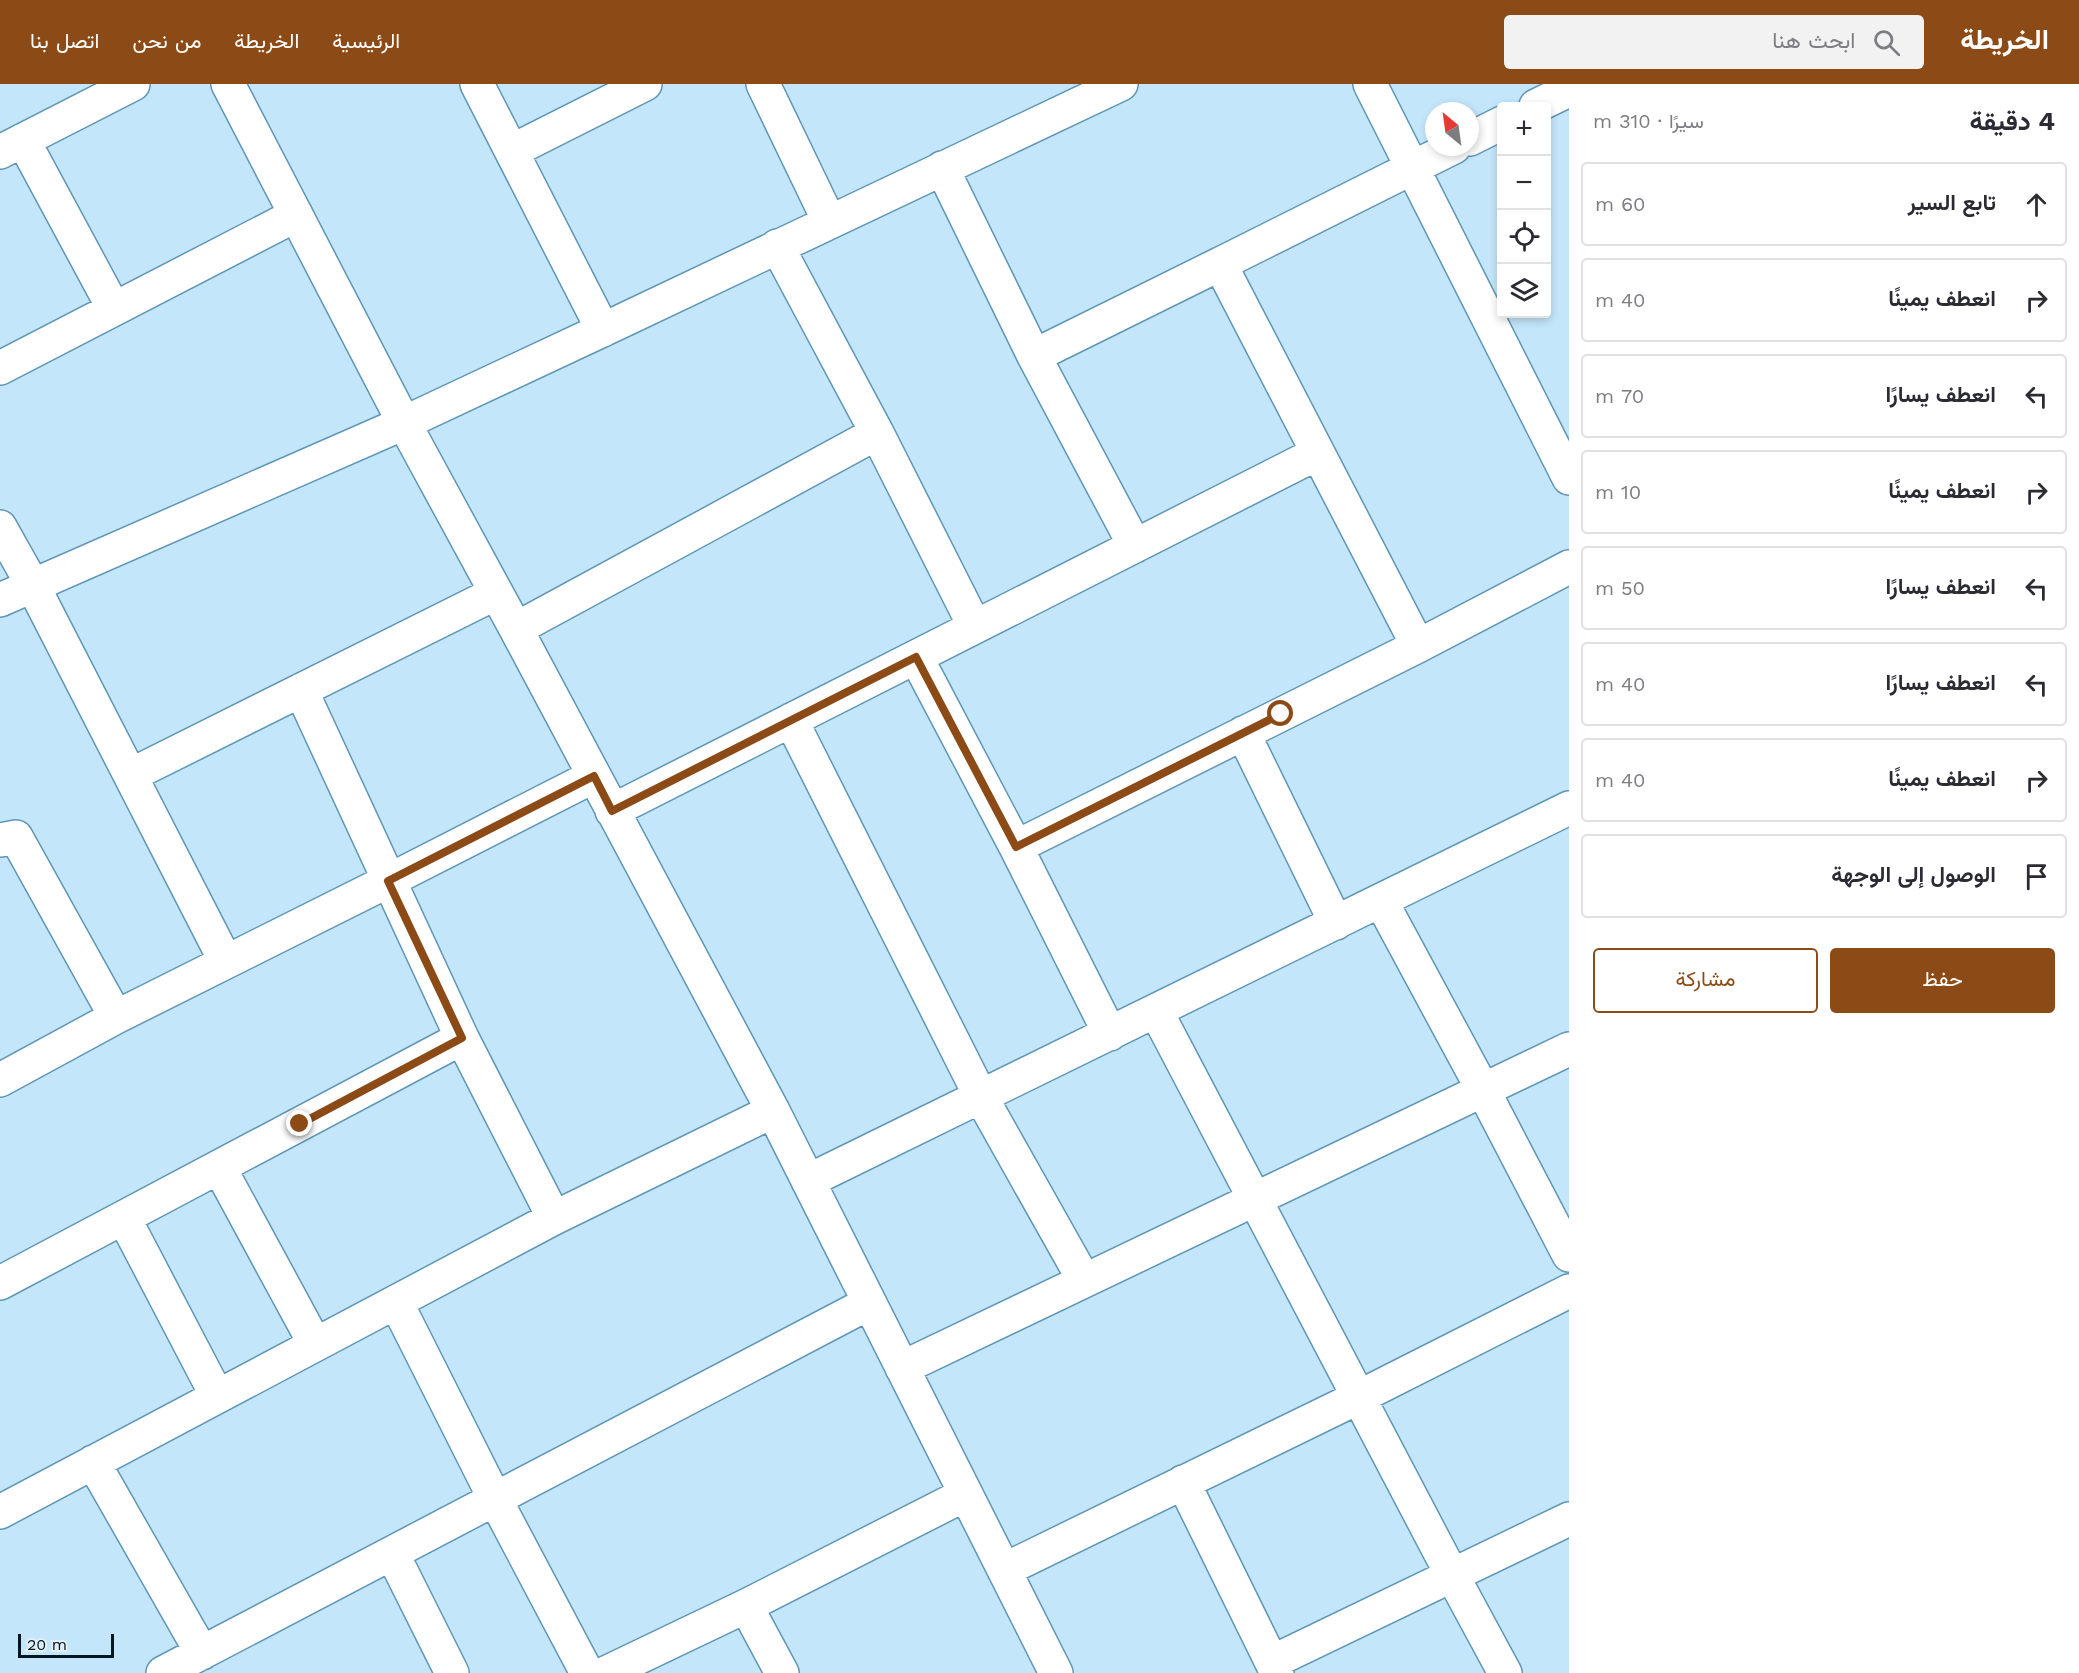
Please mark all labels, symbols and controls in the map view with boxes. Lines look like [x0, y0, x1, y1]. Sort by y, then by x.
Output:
search box [1504, 15, 1924, 69]
text: الخريطة [1960, 23, 2049, 56]
icon: search [1870, 26, 1903, 59]
text: اتصل بنا [30, 28, 99, 53]
text: من نحن [132, 28, 201, 53]
text: الخريطة [234, 28, 299, 53]
text: الرئيسية [332, 28, 400, 53]
text: ابحث هنا [1772, 28, 1855, 53]
north arrow [1425, 102, 1479, 156]
map controls [1497, 102, 1551, 318]
button: + [1497, 102, 1551, 156]
text: 4 دقيقة [1969, 106, 2055, 136]
text: سيرًا · 310 m [1593, 109, 1704, 133]
button: − [1497, 156, 1551, 210]
icon: ahead [2020, 188, 2053, 221]
text: تابع السير [1908, 190, 1996, 215]
text: 60 m [1595, 192, 1646, 216]
button: locate [1497, 210, 1551, 264]
button: layers [1497, 264, 1551, 318]
icon: right [2020, 284, 2053, 317]
text: انعطف يمينًا [1888, 286, 1996, 311]
text: 40 m [1595, 288, 1646, 312]
icon: left [2020, 380, 2053, 413]
text: انعطف يسارًا [1886, 382, 1996, 407]
text: 70 m [1595, 384, 1644, 408]
icon: right [2020, 476, 2053, 509]
text: انعطف يمينًا [1888, 478, 1996, 503]
text: 10 m [1595, 480, 1641, 504]
icon: left [2020, 572, 2053, 605]
text: انعطف يسارًا [1886, 574, 1996, 599]
text: 50 m [1595, 576, 1645, 600]
icon: left [2020, 668, 2053, 701]
text: انعطف يسارًا [1886, 670, 1996, 695]
text: 40 m [1595, 672, 1646, 696]
route start [1267, 700, 1293, 726]
icon: right [2020, 764, 2053, 797]
text: انعطف يمينًا [1888, 766, 1996, 791]
text: 40 m [1595, 768, 1646, 792]
icon: arrive [2020, 860, 2053, 893]
text: الوصول إلى الوجهة [1831, 862, 1996, 887]
button: مشاركة [1593, 948, 1818, 1013]
button: حفظ [1830, 948, 2055, 1013]
route end [286, 1110, 312, 1136]
scale bar [18, 1631, 114, 1658]
text: 20 m [27, 1635, 67, 1654]

